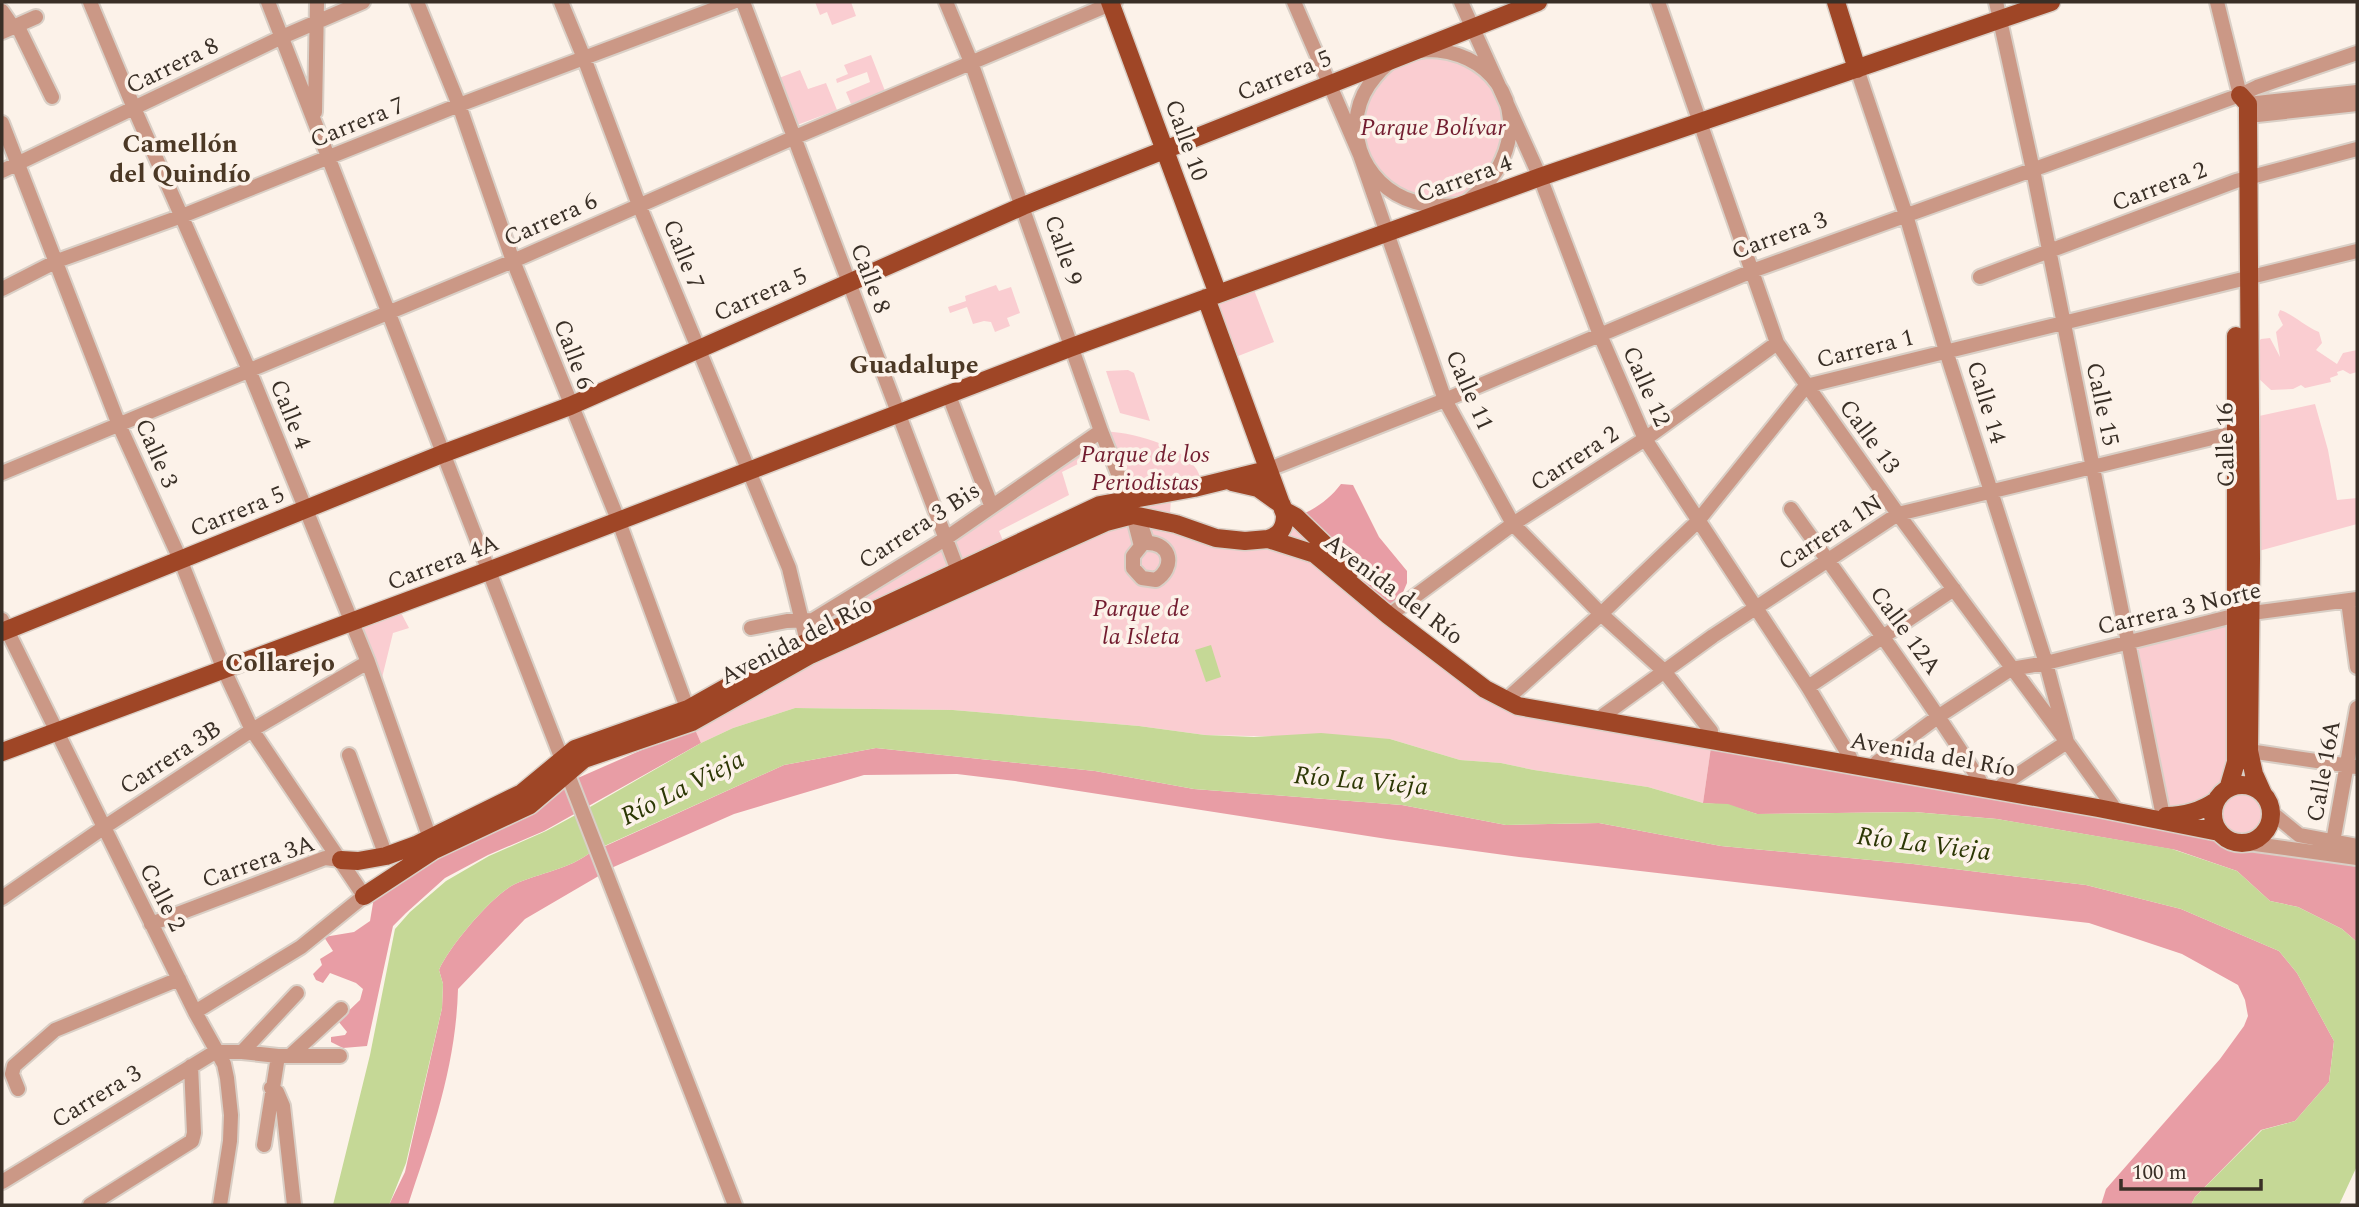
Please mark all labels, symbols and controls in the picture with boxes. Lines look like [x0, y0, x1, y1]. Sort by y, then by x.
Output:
street label: Carrera 8 [120, 28, 225, 104]
street label: Carrera 5 [1232, 41, 1337, 111]
street label: Carrera 7 [305, 88, 410, 158]
street label: Calle 10 [1155, 94, 1217, 186]
park label: Parque Bolívar [1360, 110, 1506, 146]
district label: Camellón del Quindío [109, 124, 251, 194]
street label: Carrera 4 [1412, 145, 1517, 213]
street label: Carrera 2 [2107, 152, 2212, 222]
street label: Carrera 6 [498, 183, 603, 257]
street label: Carrera 3 [1727, 202, 1832, 270]
street label: Calle 9 [1034, 210, 1092, 291]
street label: Calle 7 [653, 214, 713, 295]
street label: Calle 8 [840, 238, 900, 319]
street label: Carrera 5 [708, 258, 813, 332]
street label: Calle 6 [543, 314, 603, 395]
street label: Carrera 1 [1813, 319, 1918, 378]
street label: Calle 12 [1612, 340, 1680, 432]
street label: Calle 11 [1435, 344, 1503, 436]
district label: Guadalupe [849, 345, 979, 385]
street label: Calle 14 [1956, 356, 2016, 448]
street label: Calle 15 [2076, 359, 2128, 449]
street label: Calle 4 [260, 374, 320, 455]
street label: Calle 13 [1830, 392, 1909, 481]
street label: Calle 16 [2207, 402, 2245, 488]
street label: Calle 3 [125, 413, 187, 494]
street label: Carrera 2 [1523, 417, 1626, 501]
park label: Parque de los Periodistas [1080, 437, 1210, 501]
street label: Carrera 3 Bis [851, 473, 988, 579]
street label: Carrera 5 [185, 477, 290, 547]
street label: Carrera 1N [1771, 485, 1890, 580]
street label: Carrera 4A [382, 525, 505, 601]
street label: Avenida del Río [1316, 525, 1471, 654]
street label: Carrera 3 Norte [2094, 573, 2265, 645]
street label: Calle 12A [1860, 578, 1950, 683]
street label: Avenida del Río [714, 587, 879, 695]
park label: Parque de la Isleta [1092, 591, 1190, 655]
district label: Collarejo [225, 643, 335, 683]
street label: Carrera 3B [112, 711, 229, 804]
street label: Calle 16A [2297, 717, 2351, 825]
street label: Avenida del Río [1847, 723, 2018, 787]
water label: Río La Vieja [613, 740, 752, 836]
water label: Río La Vieja [1292, 755, 1430, 807]
water label: Río La Vieja [1855, 816, 1993, 872]
street label: Carrera 3A [197, 826, 320, 898]
street label: Calle 2 [130, 857, 195, 938]
street label: Carrera 3 [45, 1056, 148, 1138]
scale bar [2121, 1148, 2261, 1192]
text: 100 m [2132, 1157, 2187, 1189]

